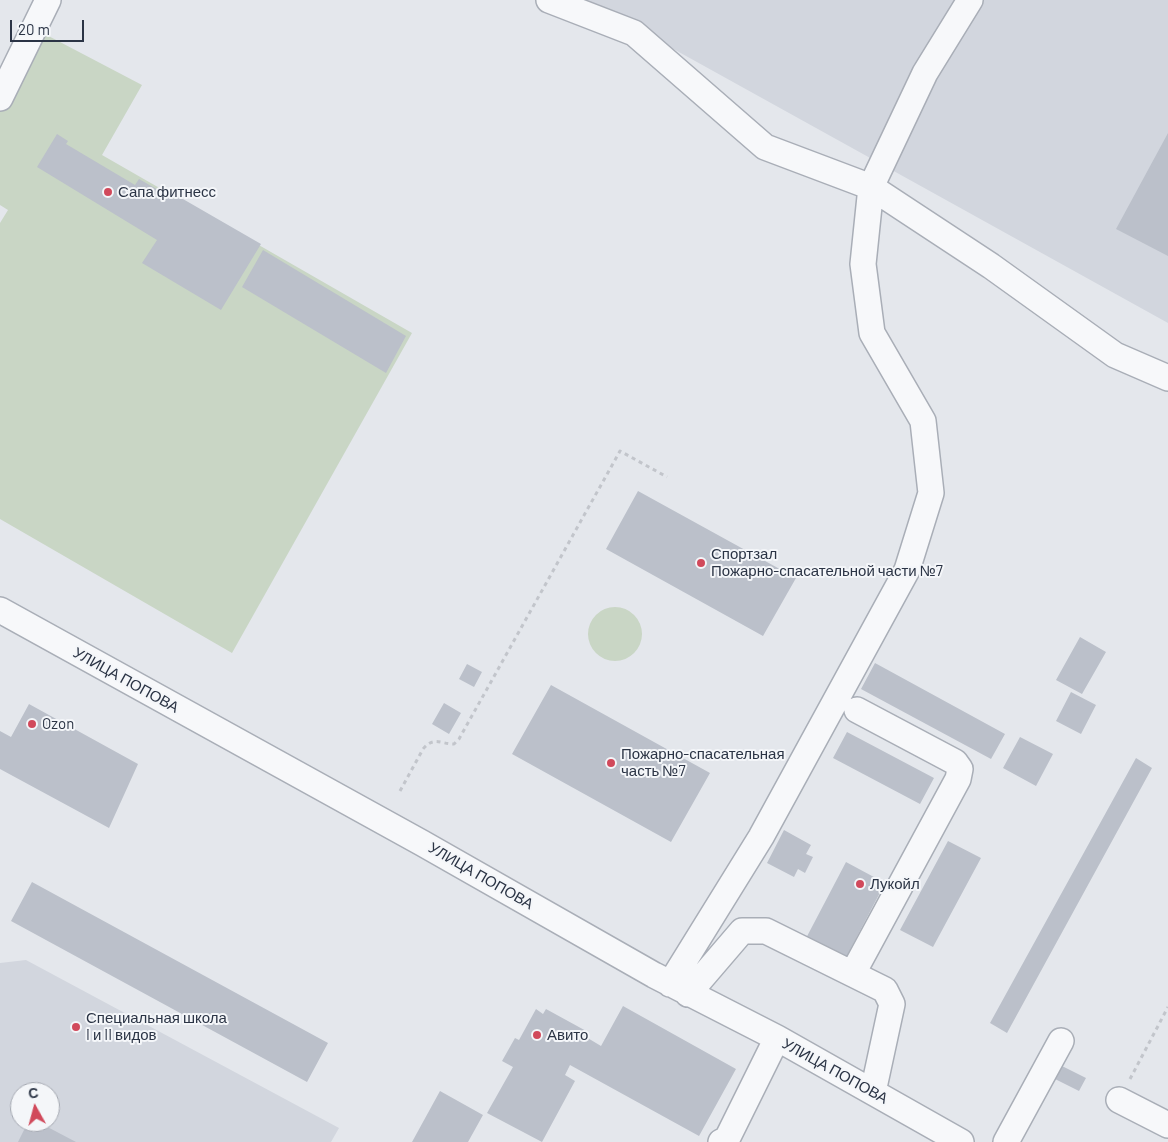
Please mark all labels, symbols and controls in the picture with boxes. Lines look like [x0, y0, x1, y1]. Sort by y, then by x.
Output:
scale bar [12, 10, 86, 42]
text: 20 m [18, 20, 50, 38]
place label: Сапа фитнесс [118, 183, 216, 201]
marker: Сапа фитнесс [102, 186, 114, 198]
place label: Спортзал Пожарно-спасательной части №7 [711, 545, 943, 580]
marker: Спортзал Пожарно-спасательной части №7 [695, 557, 707, 569]
street label: УЛИЦА ПОПОВА [70, 643, 182, 717]
place label: Ozon [42, 715, 74, 733]
marker: Ozon [26, 718, 38, 730]
place label: Пожарно-спасательная часть №7 [621, 745, 785, 780]
marker: Пожарно-спасательная часть №7 [605, 757, 617, 769]
street label: УЛИЦА ПОПОВА [425, 839, 537, 913]
place label: Лукойл [870, 875, 920, 893]
marker: Лукойл [854, 878, 866, 890]
place label: Специальная школа I и II видов [86, 1009, 227, 1044]
marker: Специальная школа I и II видов [70, 1021, 82, 1033]
place label: Авито [547, 1026, 588, 1044]
marker: Авито [531, 1029, 543, 1041]
street label: УЛИЦА ПОПОВА [779, 1034, 891, 1108]
north arrow [10, 1082, 60, 1132]
text: С [27, 1084, 39, 1102]

